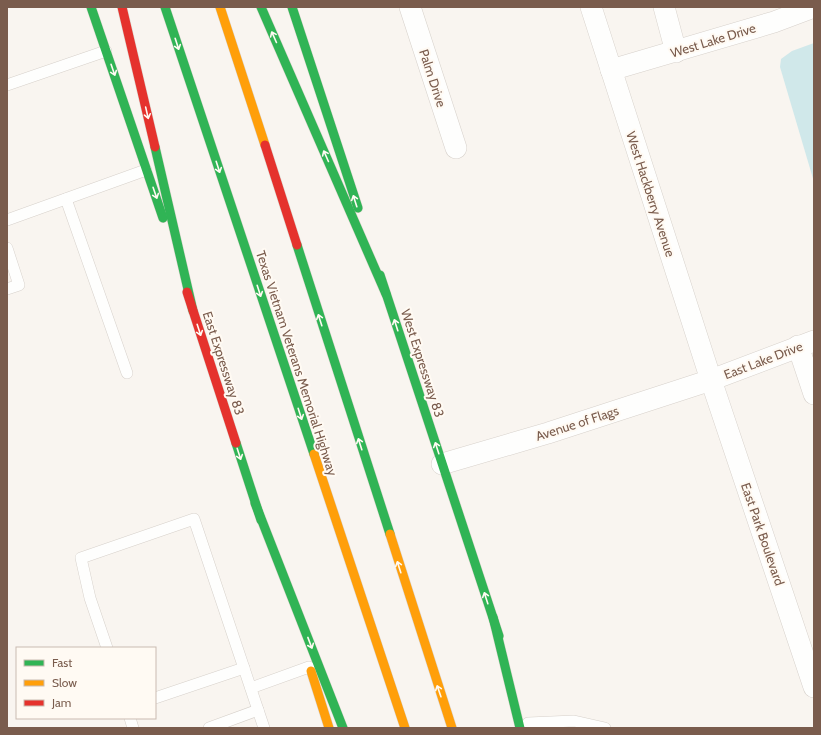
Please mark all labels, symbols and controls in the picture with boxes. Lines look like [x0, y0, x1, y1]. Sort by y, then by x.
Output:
street label: West Lake Drive [669, 19, 758, 61]
one-way arrow [269, 31, 277, 43]
one-way arrow [174, 37, 181, 50]
street label: Palm Drive [416, 47, 450, 109]
one-way arrow [109, 64, 117, 76]
one-way arrow [143, 106, 151, 119]
street label: West Hackberry Avenue [623, 129, 679, 259]
one-way arrow [321, 150, 329, 162]
one-way arrow [215, 161, 222, 174]
one-way arrow [151, 187, 159, 199]
one-way arrow [351, 195, 358, 208]
street label: Texas Vietnam Veterans Memorial Highway [253, 248, 341, 478]
one-way arrow [256, 284, 263, 297]
street label: West Expressway 83 [398, 307, 448, 419]
street label: East Expressway 83 [200, 309, 248, 417]
one-way arrow [316, 313, 323, 326]
one-way arrow [392, 318, 399, 331]
one-way arrow [196, 324, 203, 337]
street label: East Lake Drive [721, 338, 805, 382]
street label: Avenue of Flags [533, 402, 621, 444]
one-way arrow [297, 407, 304, 420]
one-way arrow [355, 438, 363, 450]
one-way arrow [433, 442, 440, 455]
one-way arrow [236, 448, 244, 460]
street label: East Park Boulevard [738, 481, 788, 587]
one-way arrow [395, 561, 402, 574]
one-way arrow [482, 592, 490, 604]
one-way arrow [307, 637, 315, 649]
legend [16, 647, 156, 719]
text: Fast [52, 655, 72, 670]
text: Slow [52, 675, 77, 690]
one-way arrow [435, 685, 442, 698]
text: Jam [51, 695, 71, 710]

